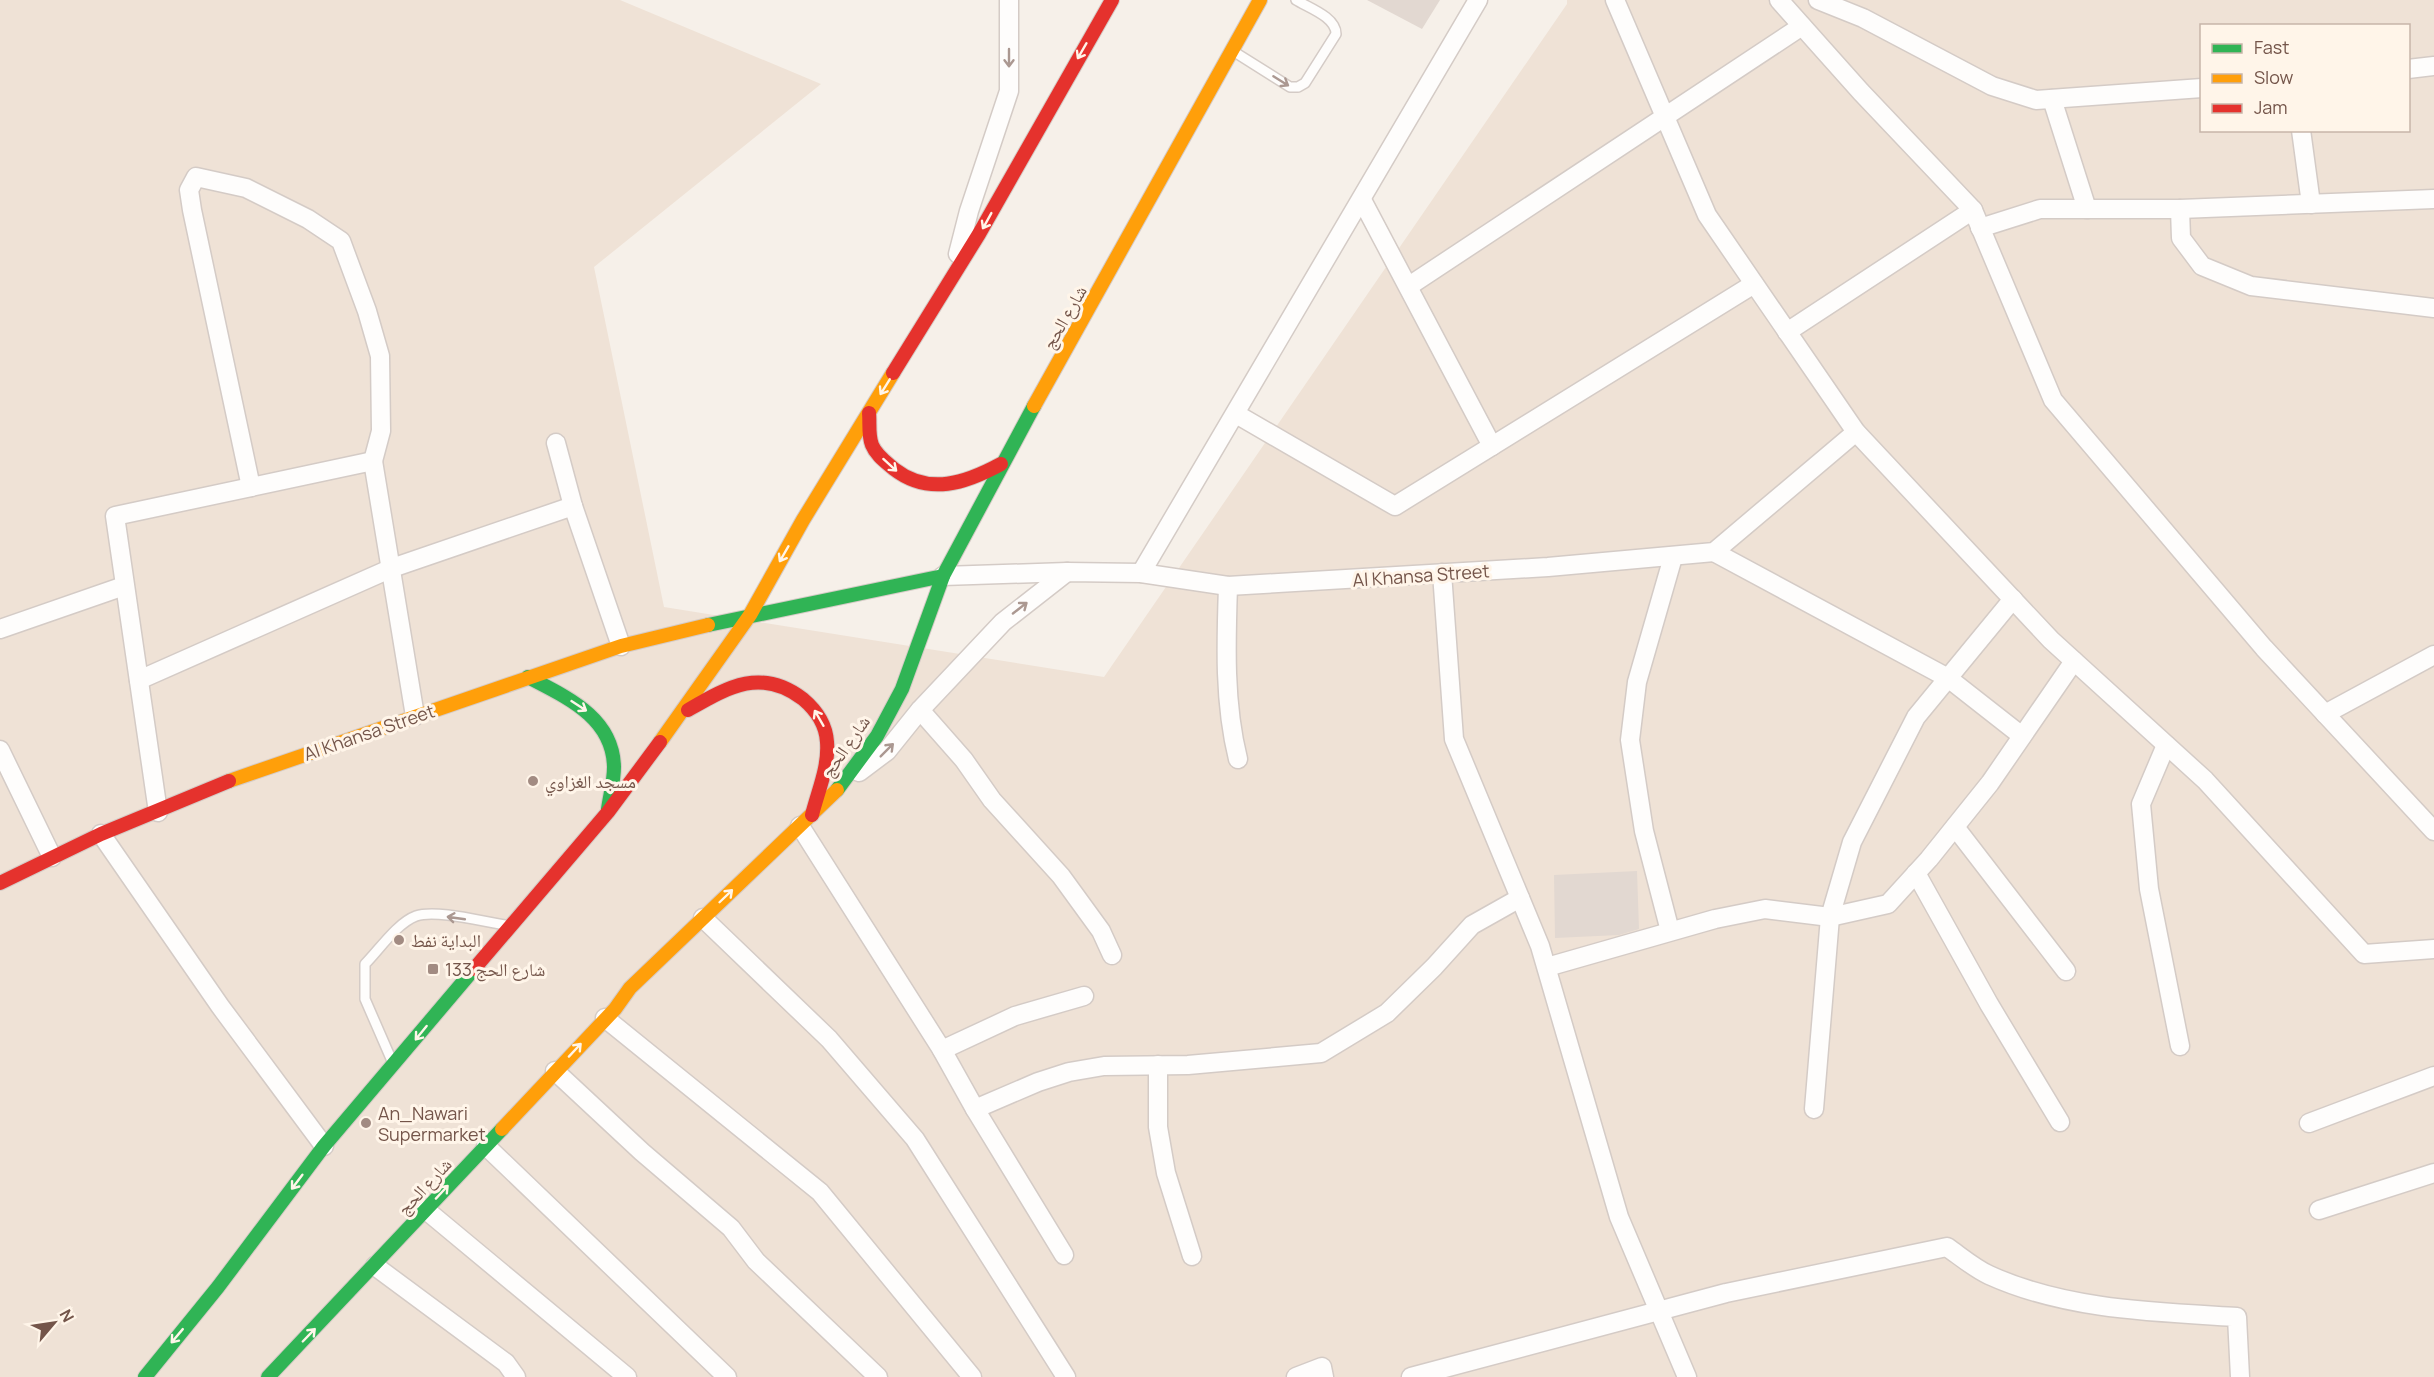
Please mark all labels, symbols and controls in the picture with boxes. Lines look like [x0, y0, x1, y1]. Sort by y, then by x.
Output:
legend [2200, 24, 2410, 132]
text: Fast [2254, 35, 2289, 59]
one-way arrow [1076, 41, 1087, 59]
one-way arrow [1003, 48, 1015, 68]
text: Slow [2254, 65, 2294, 89]
one-way arrow [1272, 76, 1289, 88]
text: Jam [2254, 95, 2288, 119]
one-way arrow [981, 211, 992, 229]
street label: شارع الحج [1036, 281, 1093, 354]
one-way arrow [879, 378, 891, 395]
one-way arrow [882, 457, 897, 472]
one-way arrow [778, 545, 790, 562]
street label: Al Khansa Street [1352, 558, 1490, 592]
one-way arrow [1012, 602, 1028, 615]
street label: Al Khansa Street [300, 698, 438, 766]
one-way arrow [570, 700, 587, 712]
one-way arrow [813, 710, 825, 727]
street label: شارع الحج [815, 710, 876, 782]
one-way arrow [879, 743, 894, 757]
place label: مسجد الغزاوي [545, 769, 636, 797]
marker: مسجد الغزاوي [526, 774, 540, 788]
one-way arrow [719, 889, 734, 903]
one-way arrow [446, 912, 466, 923]
place label: البداية نفط [411, 928, 481, 952]
marker: البداية نفط [392, 933, 406, 947]
place label: شارع الحج 133 [445, 957, 545, 982]
marker: شارع الحج 133 [426, 962, 440, 976]
one-way arrow [415, 1024, 428, 1040]
one-way arrow [568, 1042, 582, 1057]
place label: An_Nawari Supermarket [378, 1101, 486, 1146]
marker: An_Nawari Supermarket [359, 1116, 373, 1130]
street label: شارع الحج [391, 1152, 457, 1220]
one-way arrow [291, 1174, 303, 1190]
one-way arrow [435, 1185, 449, 1200]
north arrow [24, 1293, 84, 1353]
text: N [55, 1305, 80, 1326]
one-way arrow [302, 1327, 316, 1342]
one-way arrow [170, 1328, 183, 1344]

